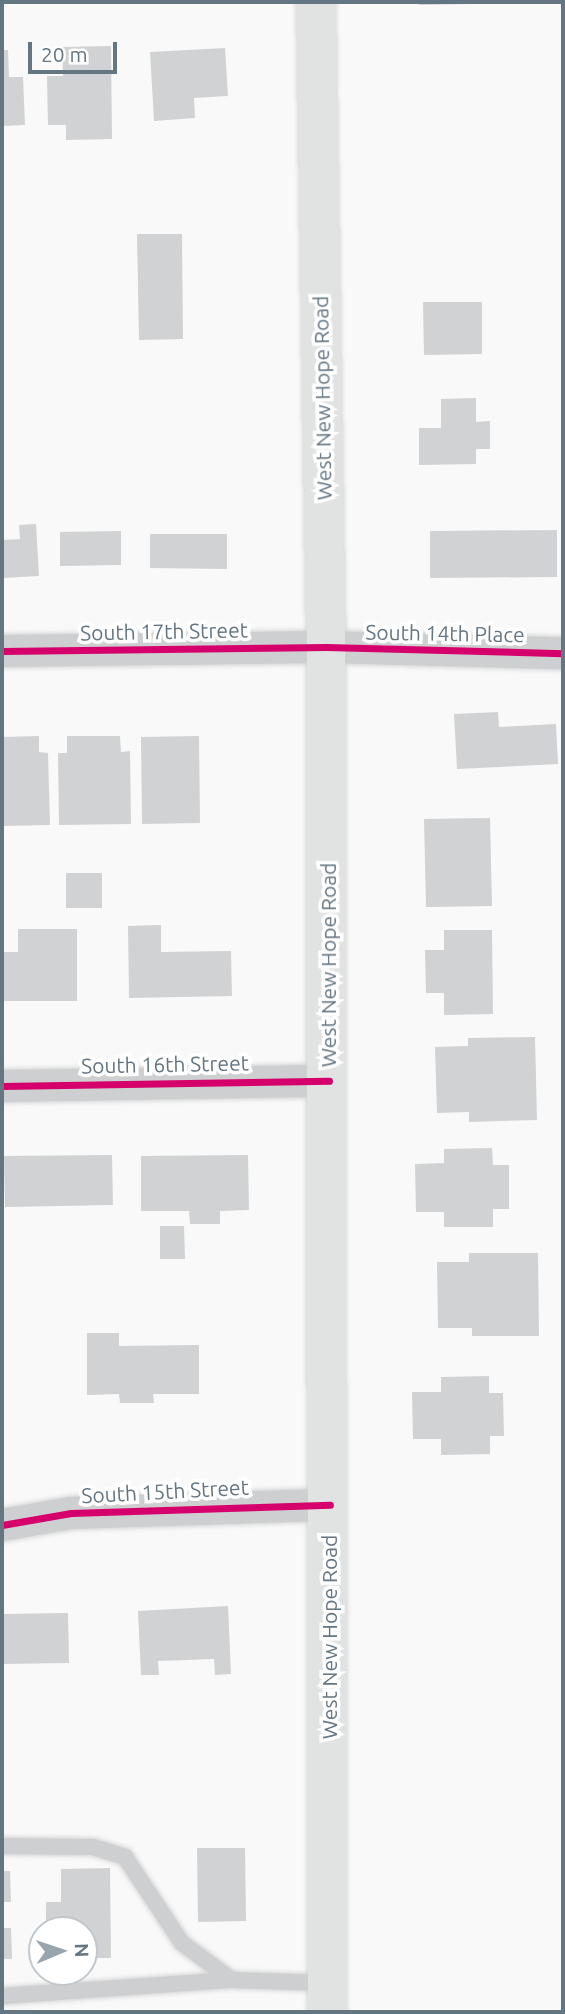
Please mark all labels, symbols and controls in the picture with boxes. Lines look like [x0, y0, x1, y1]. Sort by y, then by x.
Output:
scale bar [32, 28, 121, 72]
text: 20 m [41, 42, 88, 66]
street label: West New Hope Road [308, 296, 336, 500]
street label: South 17th Street [80, 617, 248, 645]
street label: South 14th Place [365, 619, 525, 647]
street label: West New Hope Road [315, 863, 341, 1067]
street label: South 16th Street [81, 1050, 249, 1078]
street label: South 15th Street [81, 1474, 249, 1508]
street label: West New Hope Road [316, 1535, 342, 1739]
north arrow [28, 1916, 98, 1986]
text: N [71, 1943, 93, 1958]

